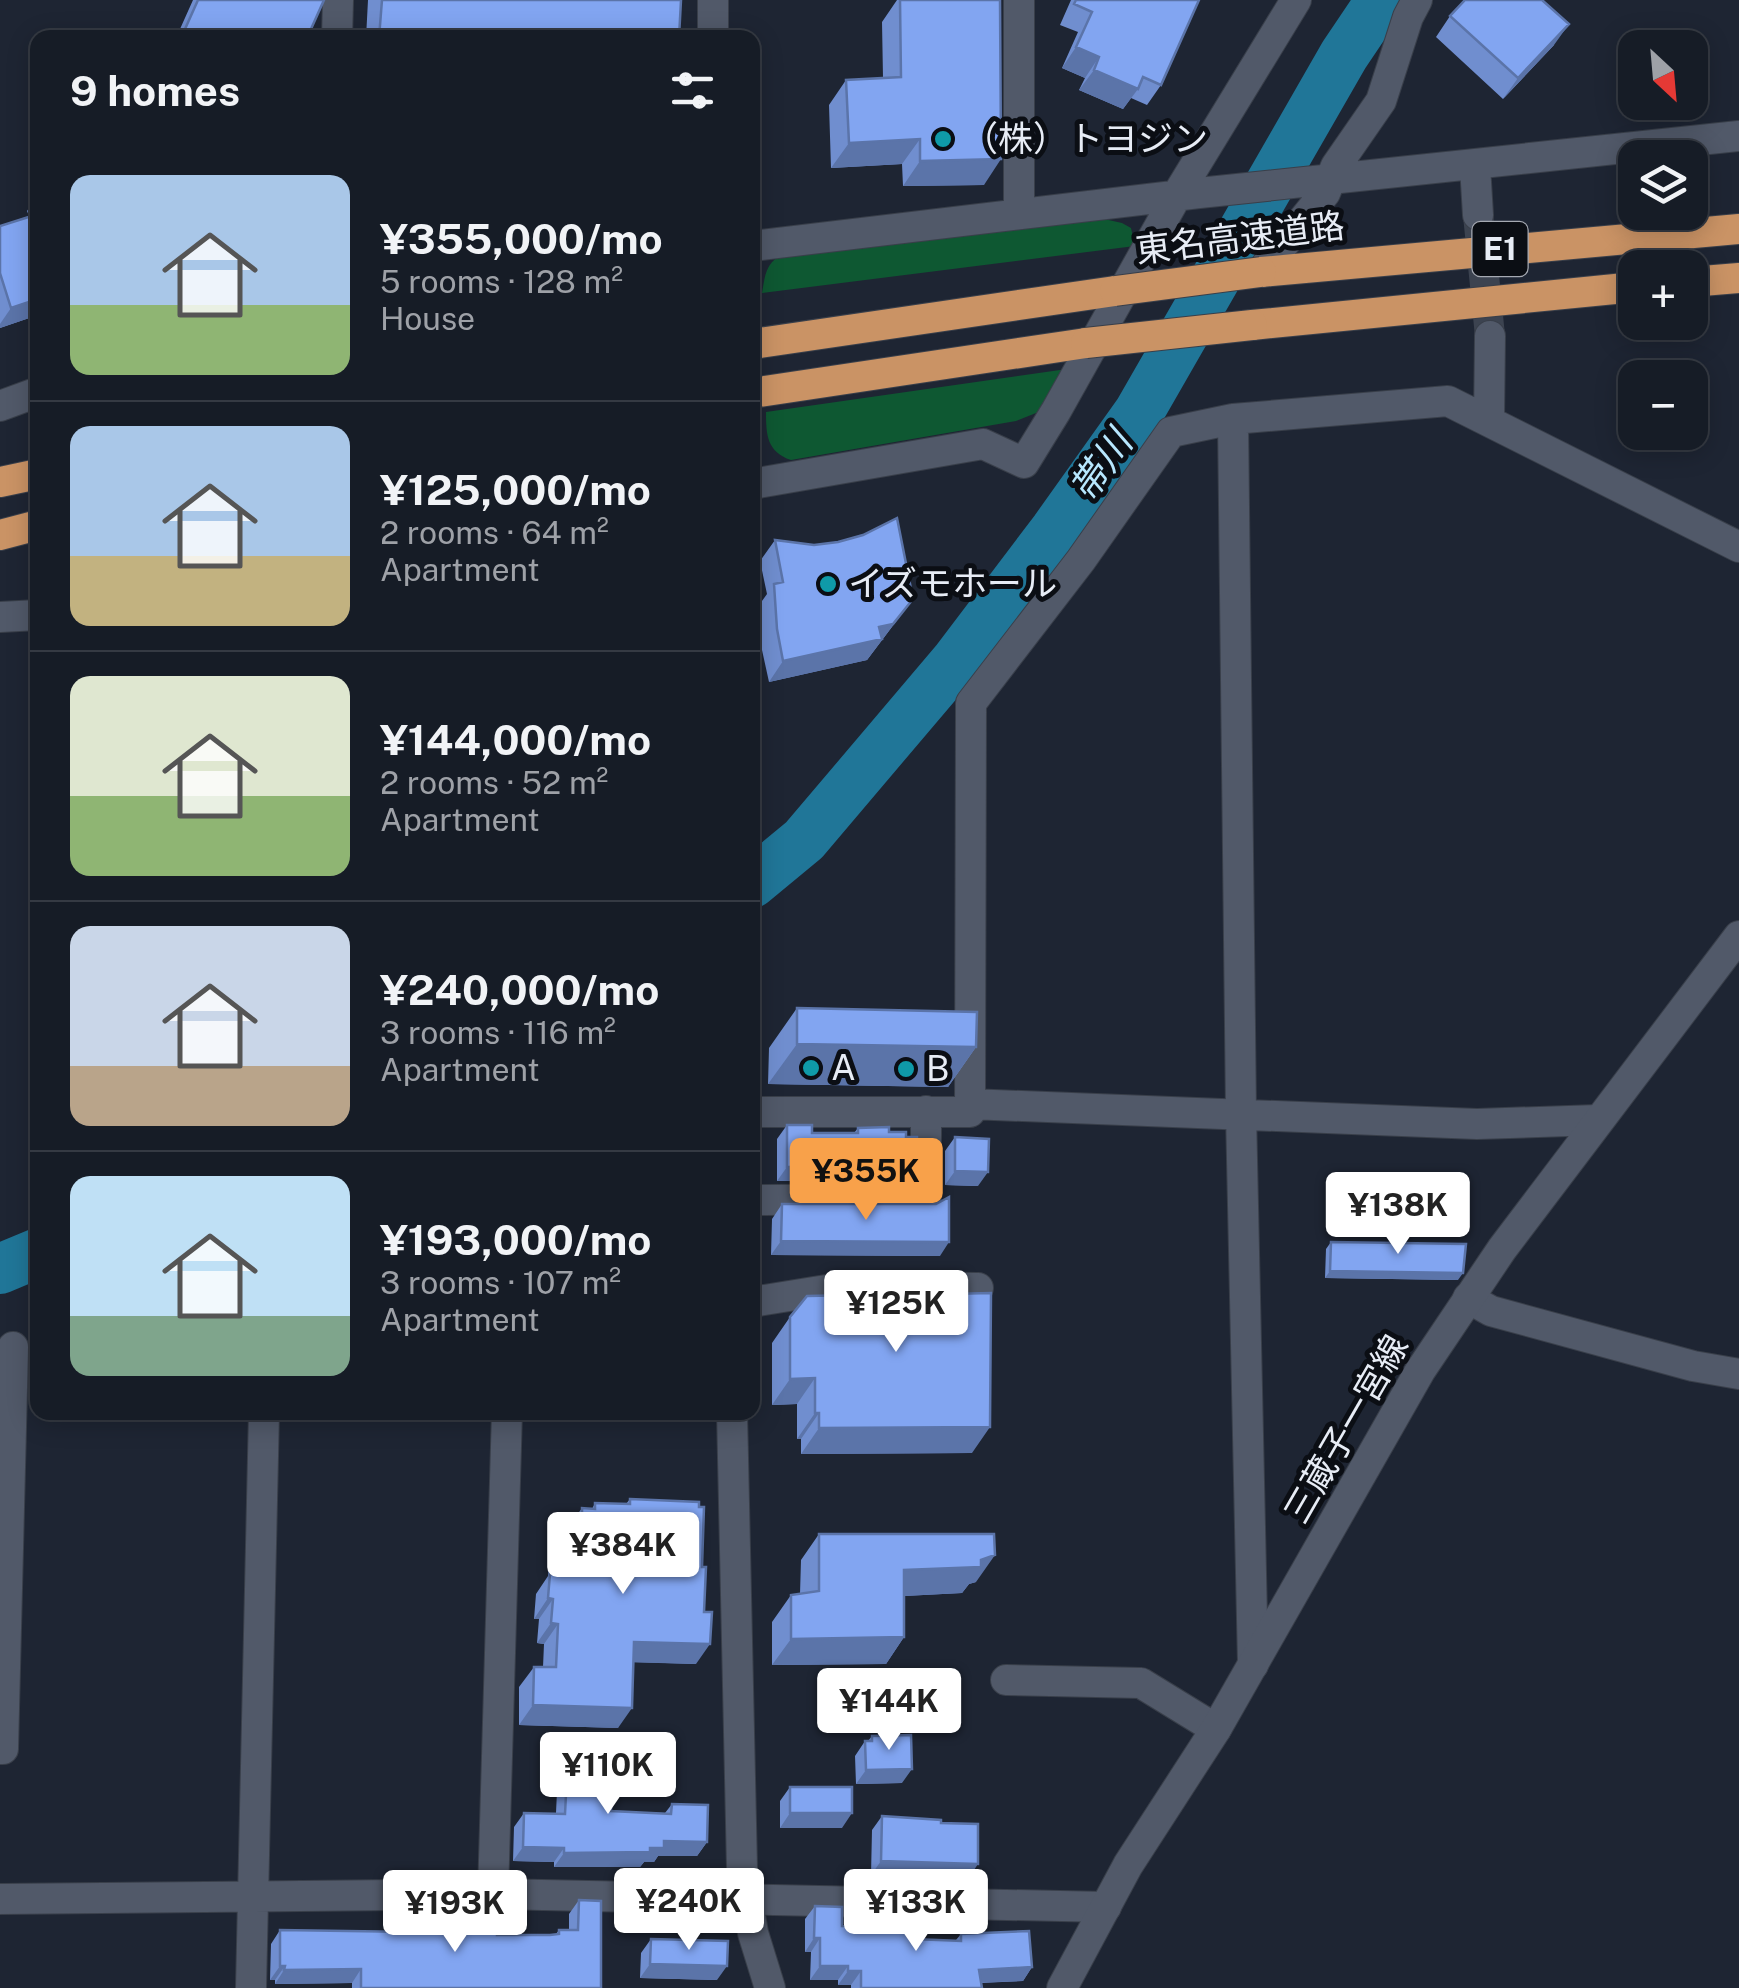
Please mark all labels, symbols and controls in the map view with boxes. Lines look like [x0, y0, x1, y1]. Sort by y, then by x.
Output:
north arrow [1618, 30, 1708, 120]
map controls [1618, 30, 1708, 450]
icon: filters [665, 63, 720, 118]
text: 9 homes [70, 66, 240, 115]
place label: （株）トヨジン [963, 118, 1208, 159]
marker: （株）トヨジン [932, 128, 954, 150]
button: layers [1618, 140, 1708, 230]
street label: 東名高速道路 [1133, 204, 1347, 271]
text: ¥355,000/mo [380, 214, 663, 263]
icon: home [150, 215, 270, 335]
road number: E1 [1472, 222, 1528, 276]
button: + [1618, 250, 1708, 340]
text: 5 rooms · 128 m² [380, 263, 623, 300]
text: House [380, 300, 475, 337]
button: − [1618, 360, 1708, 450]
water label: 帯川 [1060, 418, 1143, 510]
text: ¥125,000/mo [380, 465, 651, 514]
icon: home [150, 466, 270, 586]
text: 2 rooms · 64 m² [380, 514, 609, 551]
text: Apartment [380, 551, 540, 588]
place label: イズモホール [848, 563, 1057, 604]
marker: イズモホール [817, 573, 839, 595]
text: ¥144,000/mo [380, 715, 651, 764]
icon: home [150, 716, 270, 836]
text: 2 rooms · 52 m² [380, 764, 608, 801]
text: Apartment [380, 801, 540, 838]
text: ¥240,000/mo [380, 965, 659, 1014]
icon: home [150, 966, 270, 1086]
text: 3 rooms · 116 m² [380, 1014, 616, 1051]
place label: A [831, 1047, 856, 1088]
place label: B [926, 1048, 949, 1089]
text: Apartment [380, 1051, 540, 1088]
marker: A [800, 1057, 822, 1079]
marker: B [895, 1058, 917, 1080]
pin: ¥355K [796, 1138, 936, 1223]
text: ¥355K [812, 1152, 920, 1189]
pin: ¥138K [1328, 1172, 1468, 1257]
text: ¥138K [1348, 1186, 1448, 1223]
text: ¥193,000/mo [380, 1215, 652, 1264]
icon: home [150, 1216, 270, 1336]
text: 3 rooms · 107 m² [380, 1264, 621, 1301]
pin: ¥125K [826, 1270, 966, 1355]
text: ¥125K [846, 1284, 946, 1321]
text: Apartment [380, 1301, 540, 1338]
street label: 三蔵子一宮線 [1275, 1328, 1416, 1530]
pin: ¥384K [553, 1512, 693, 1597]
text: ¥384K [569, 1526, 677, 1563]
pin: ¥144K [819, 1668, 959, 1753]
text: ¥144K [839, 1682, 939, 1719]
pin: ¥110K [538, 1732, 678, 1817]
text: ¥110K [562, 1746, 654, 1783]
pin: ¥240K [619, 1868, 759, 1953]
pin: ¥133K [846, 1869, 986, 1954]
pin: ¥193K [385, 1870, 525, 1955]
text: ¥240K [636, 1882, 742, 1919]
text: ¥133K [866, 1883, 966, 1920]
text: ¥193K [405, 1884, 505, 1921]

